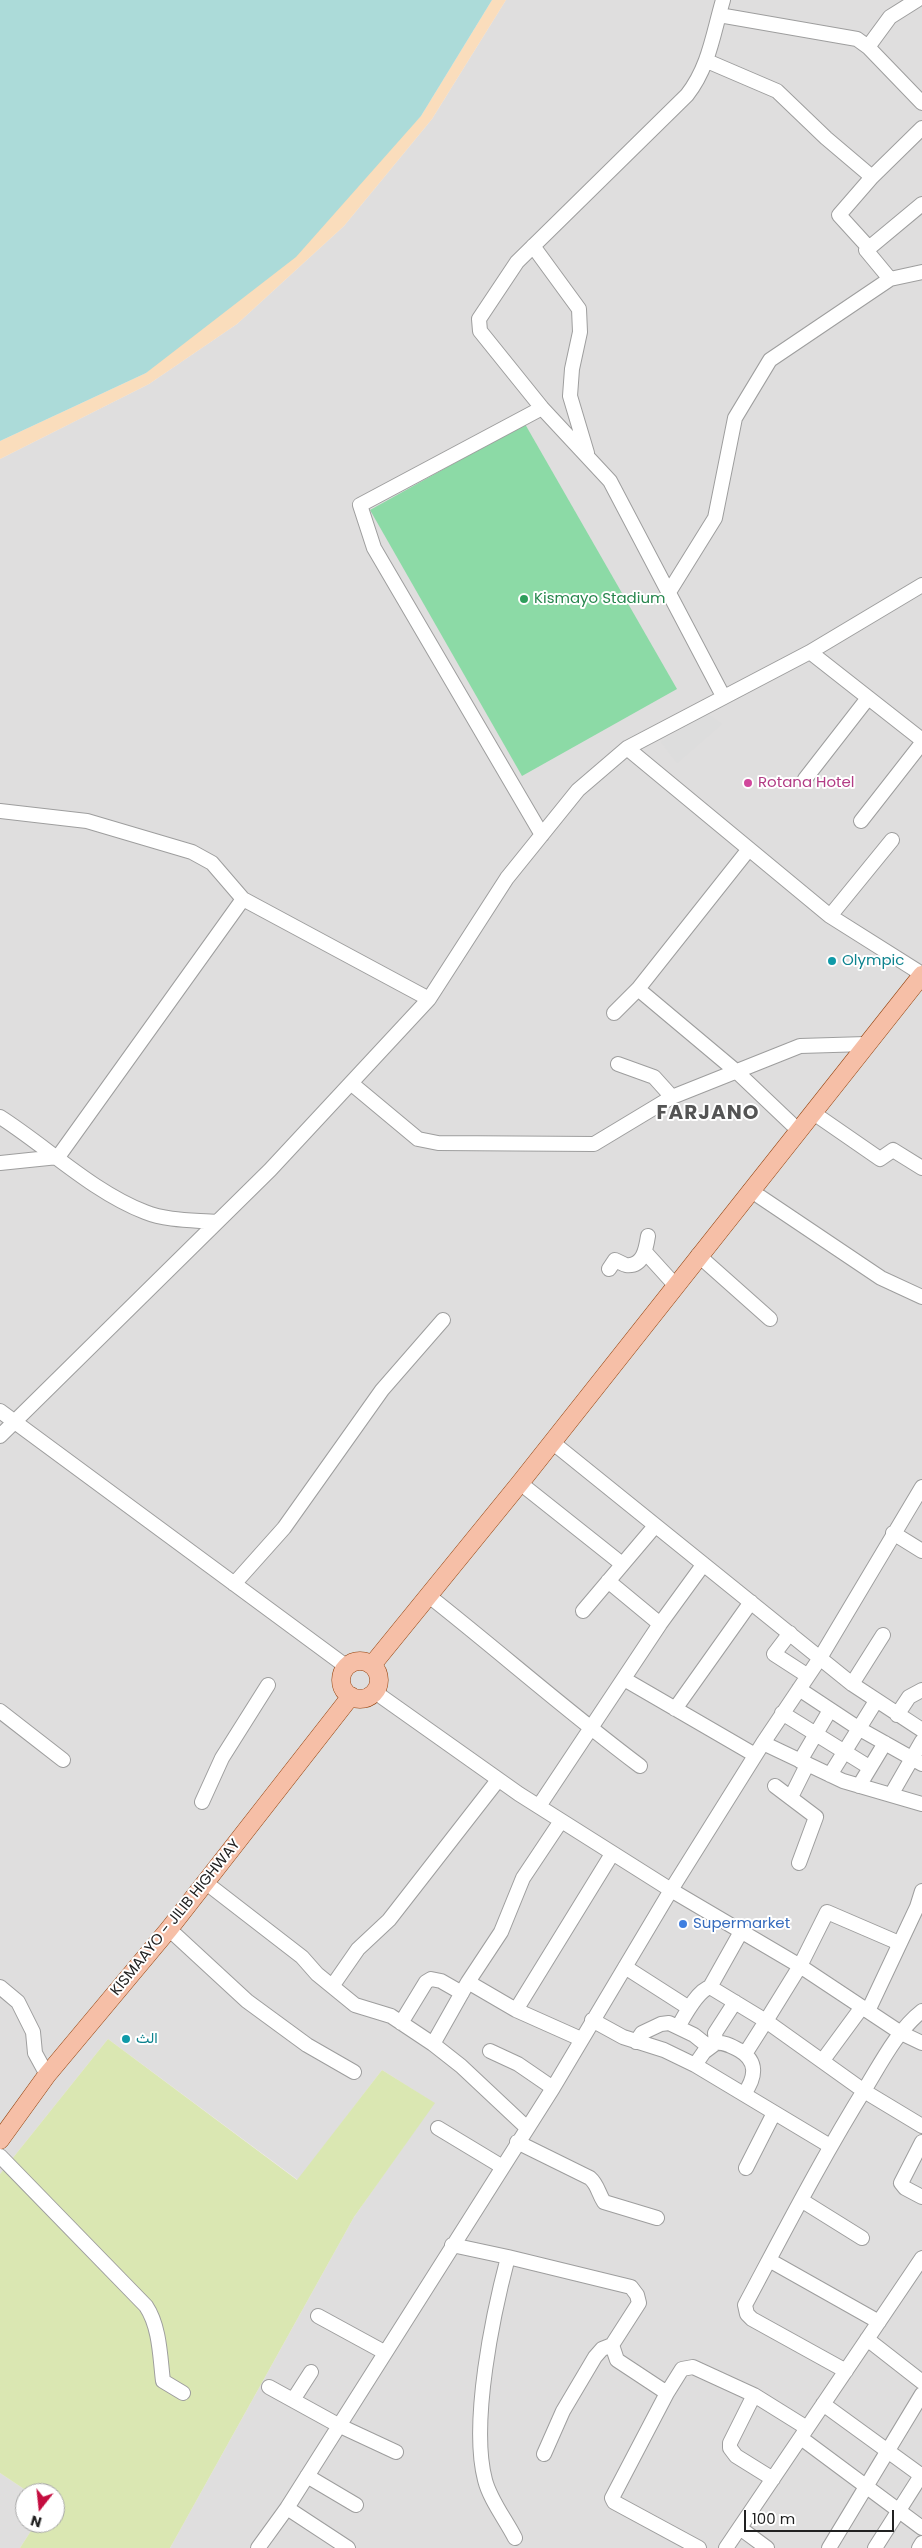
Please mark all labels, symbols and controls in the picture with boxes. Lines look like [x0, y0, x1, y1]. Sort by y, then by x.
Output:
place label: Kismayo Stadium [534, 590, 665, 608]
marker: Kismayo Stadium [518, 593, 530, 605]
place label: Rotana Hotel [758, 774, 854, 792]
marker: Rotana Hotel [742, 777, 754, 789]
place label: Olympic [842, 952, 904, 970]
marker: Olympic [826, 955, 838, 967]
district label: FARJANO [656, 1102, 760, 1126]
street label: KISMAAYO - JILIB HIGHWAY [107, 1836, 245, 2000]
place label: Supermarket [693, 1915, 790, 1933]
marker: Supermarket [677, 1918, 689, 1930]
place label: الث [136, 2030, 158, 2048]
marker: الث [120, 2033, 132, 2045]
north arrow [15, 2483, 65, 2533]
scale bar [747, 2500, 897, 2532]
text: 100 m [752, 2508, 795, 2529]
text: N [28, 2510, 44, 2533]

